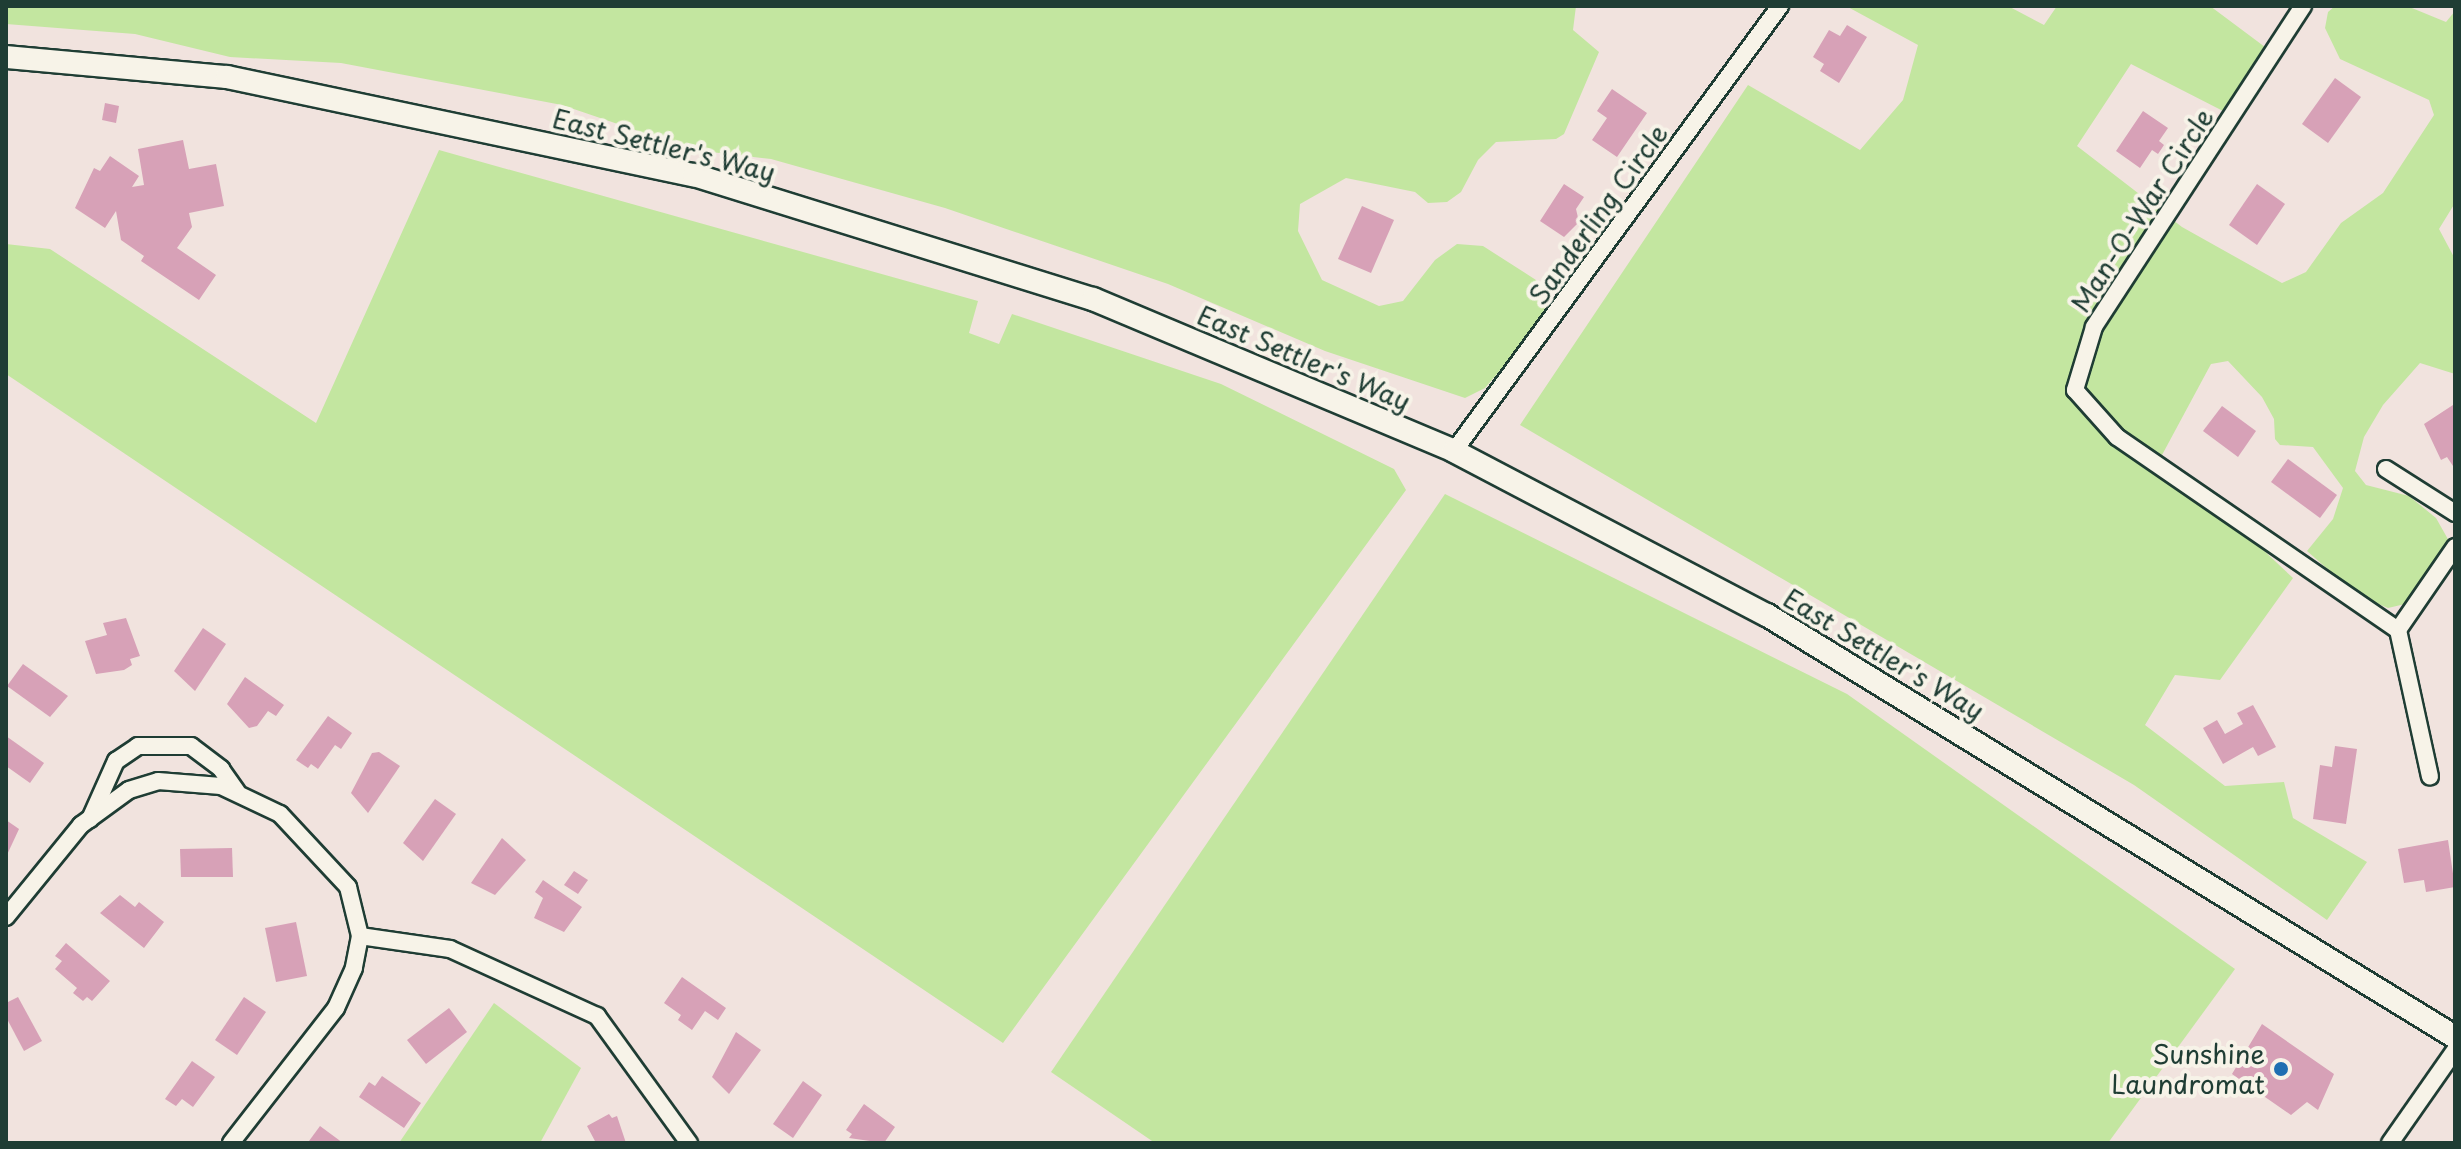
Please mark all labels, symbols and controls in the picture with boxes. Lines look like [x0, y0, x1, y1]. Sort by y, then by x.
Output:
street label: East Settler's Way [550, 102, 778, 188]
street label: Man-O-War Circle [2064, 102, 2220, 318]
street label: Sanderling Circle [1522, 118, 1674, 310]
street label: East Settler's Way [1193, 299, 1415, 417]
street label: East Settler's Way [1778, 582, 1990, 726]
place label: Sunshine Laundromat [2111, 1038, 2265, 1100]
marker: Sunshine Laundromat [2272, 1060, 2290, 1078]

